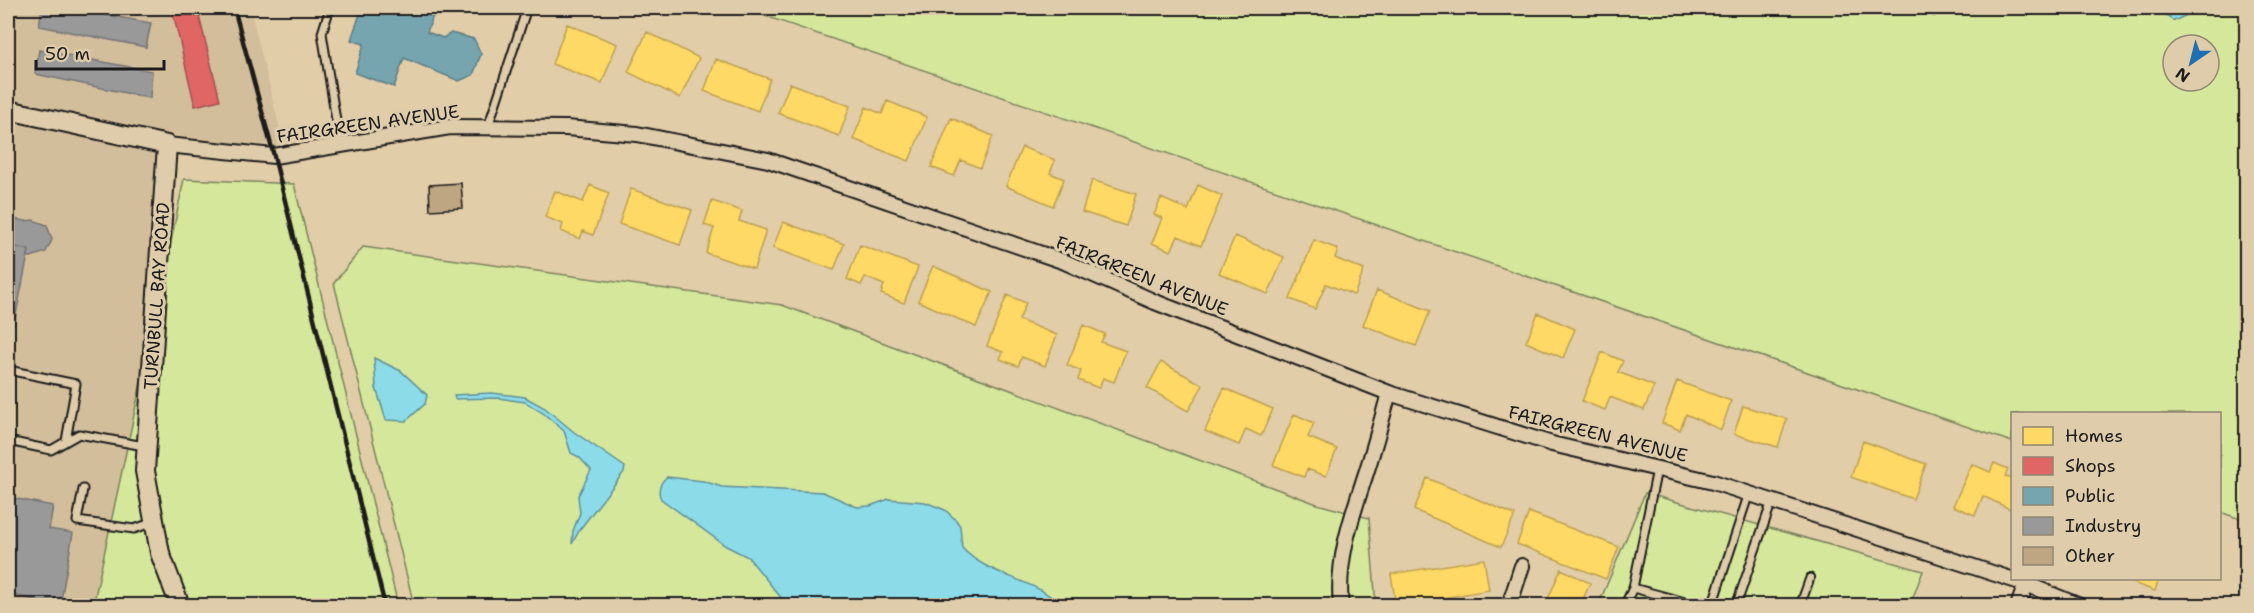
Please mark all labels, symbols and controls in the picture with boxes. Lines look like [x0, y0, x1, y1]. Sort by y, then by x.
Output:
scale bar [36, 33, 164, 71]
north arrow [2161, 33, 2221, 93]
text: 50 m [45, 42, 90, 66]
text: N [2171, 63, 2194, 87]
street label: FAIRGREEN AVENUE [275, 99, 461, 149]
street label: TURNBULL BAY ROAD [138, 201, 176, 390]
street label: FAIRGREEN AVENUE [1052, 230, 1232, 322]
street label: FAIRGREEN AVENUE [1506, 400, 1690, 468]
legend [2011, 412, 2221, 580]
text: Homes [2065, 424, 2123, 448]
text: Shops [2065, 454, 2116, 478]
text: Public [2065, 484, 2115, 508]
text: Industry [2065, 514, 2141, 538]
text: Other [2065, 544, 2115, 568]

